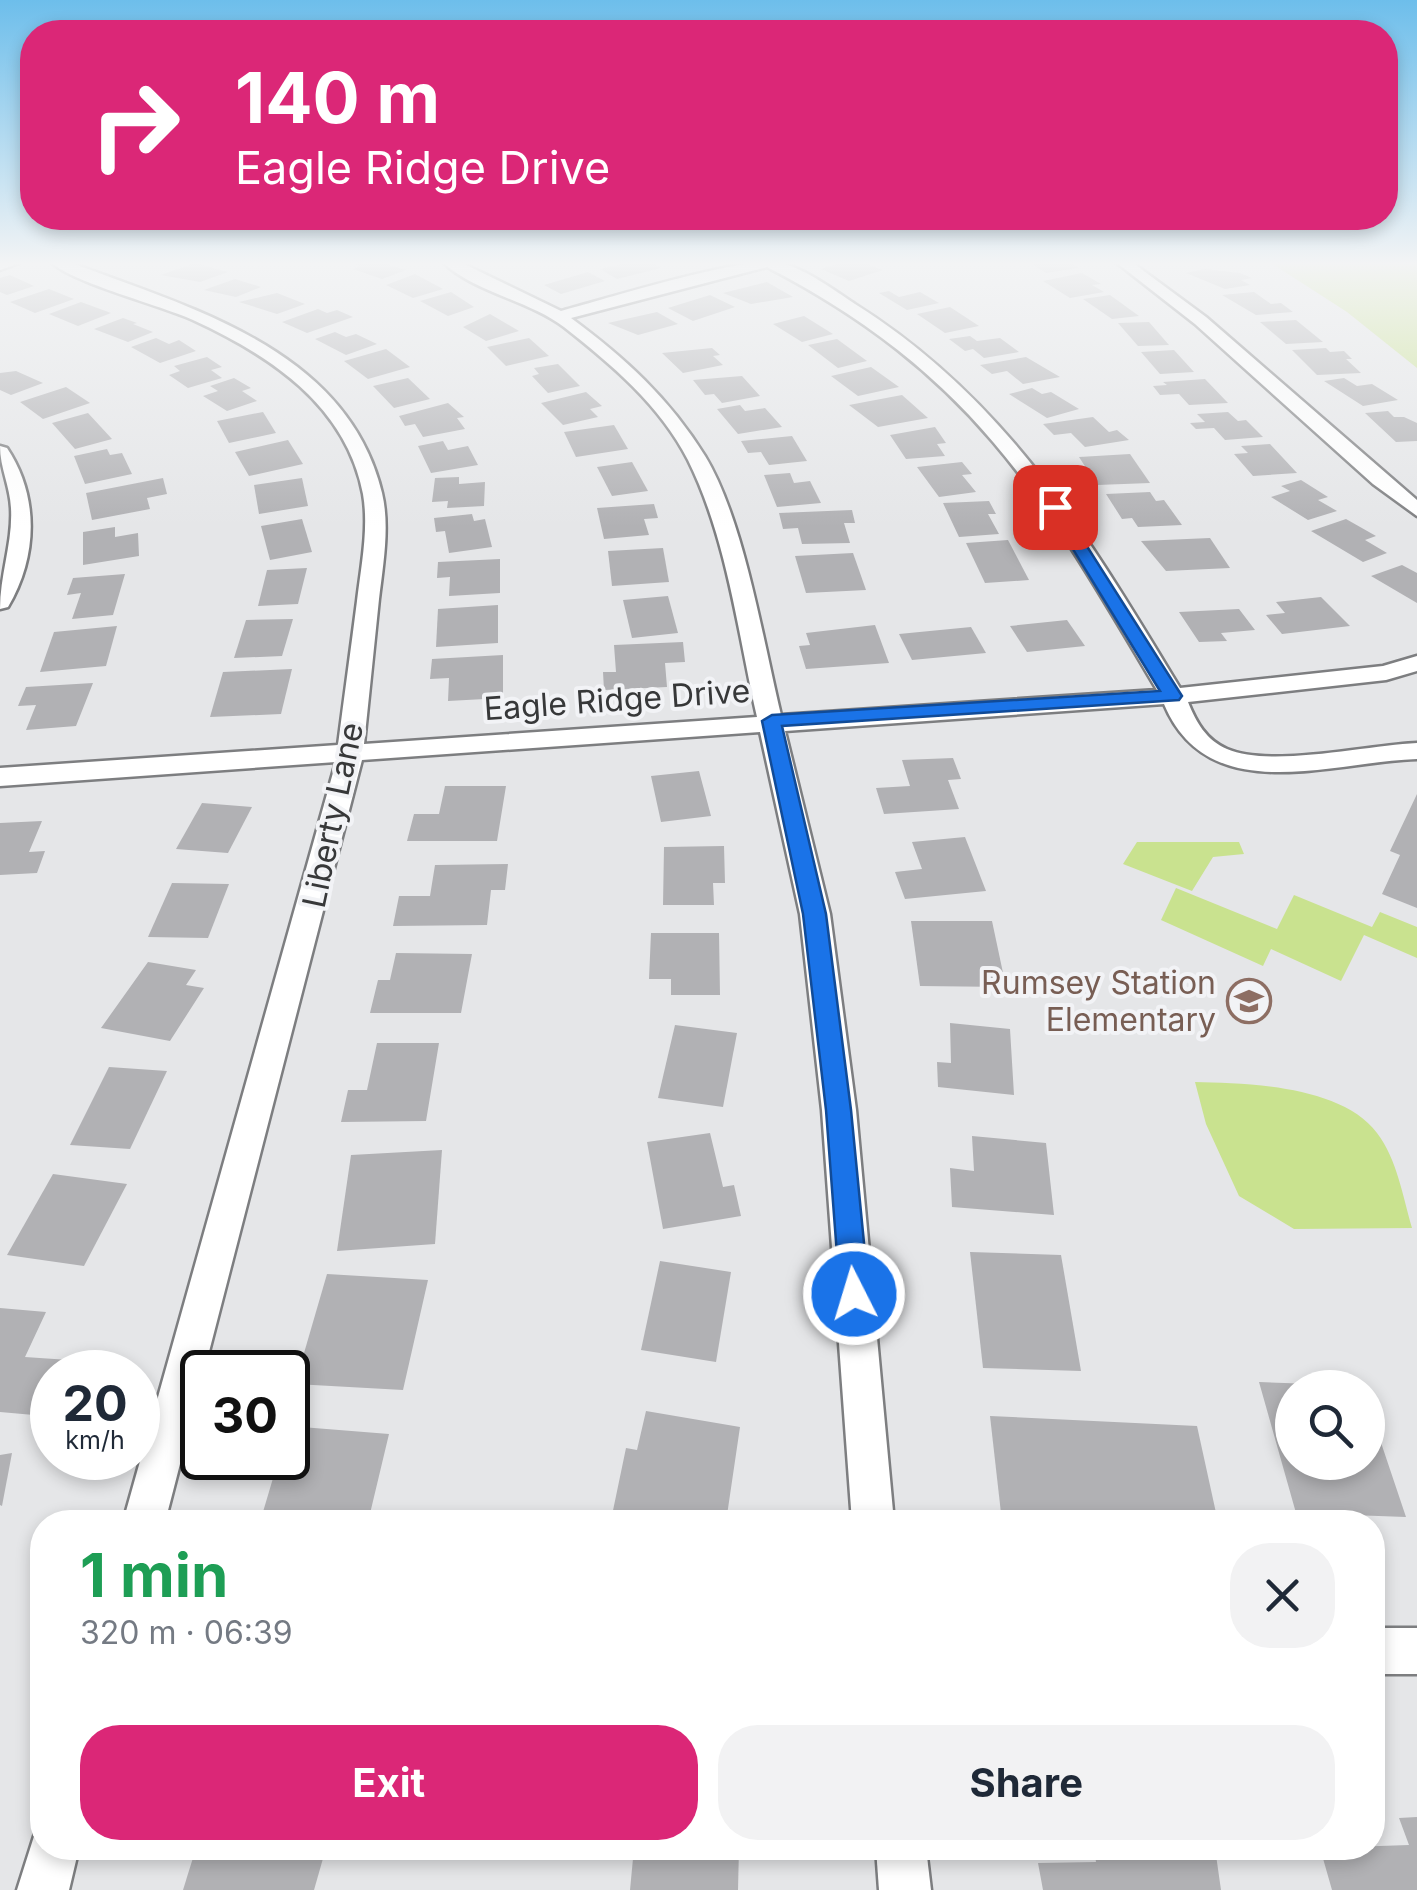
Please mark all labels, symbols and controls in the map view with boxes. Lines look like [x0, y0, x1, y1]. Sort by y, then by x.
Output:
text: 140 m [235, 55, 440, 140]
icon: right [70, 60, 200, 190]
text: Eagle Ridge Drive [235, 140, 610, 195]
pin [1013, 465, 1098, 550]
icon: arrive [1028, 480, 1083, 535]
street label: Eagle Ridge Drive [483, 671, 751, 728]
street label: Liberty Lane [294, 719, 371, 911]
place label: Rumsey Station Elementary [981, 963, 1216, 1039]
school or university icon: Rumsey Station Elementary [1226, 978, 1272, 1024]
position arrow [802, 1242, 906, 1346]
speed limit sign: 30 [180, 1350, 310, 1480]
map controls [1275, 1370, 1385, 1480]
button: search [1275, 1370, 1385, 1480]
text: 20 [62, 1373, 128, 1433]
text: km/h [65, 1425, 125, 1455]
text: 1 min [80, 1539, 228, 1611]
button: close [1230, 1543, 1335, 1648]
text: 320 m · 06:39 [80, 1613, 293, 1652]
button: Exit [80, 1725, 698, 1840]
button: Share [718, 1725, 1335, 1840]

